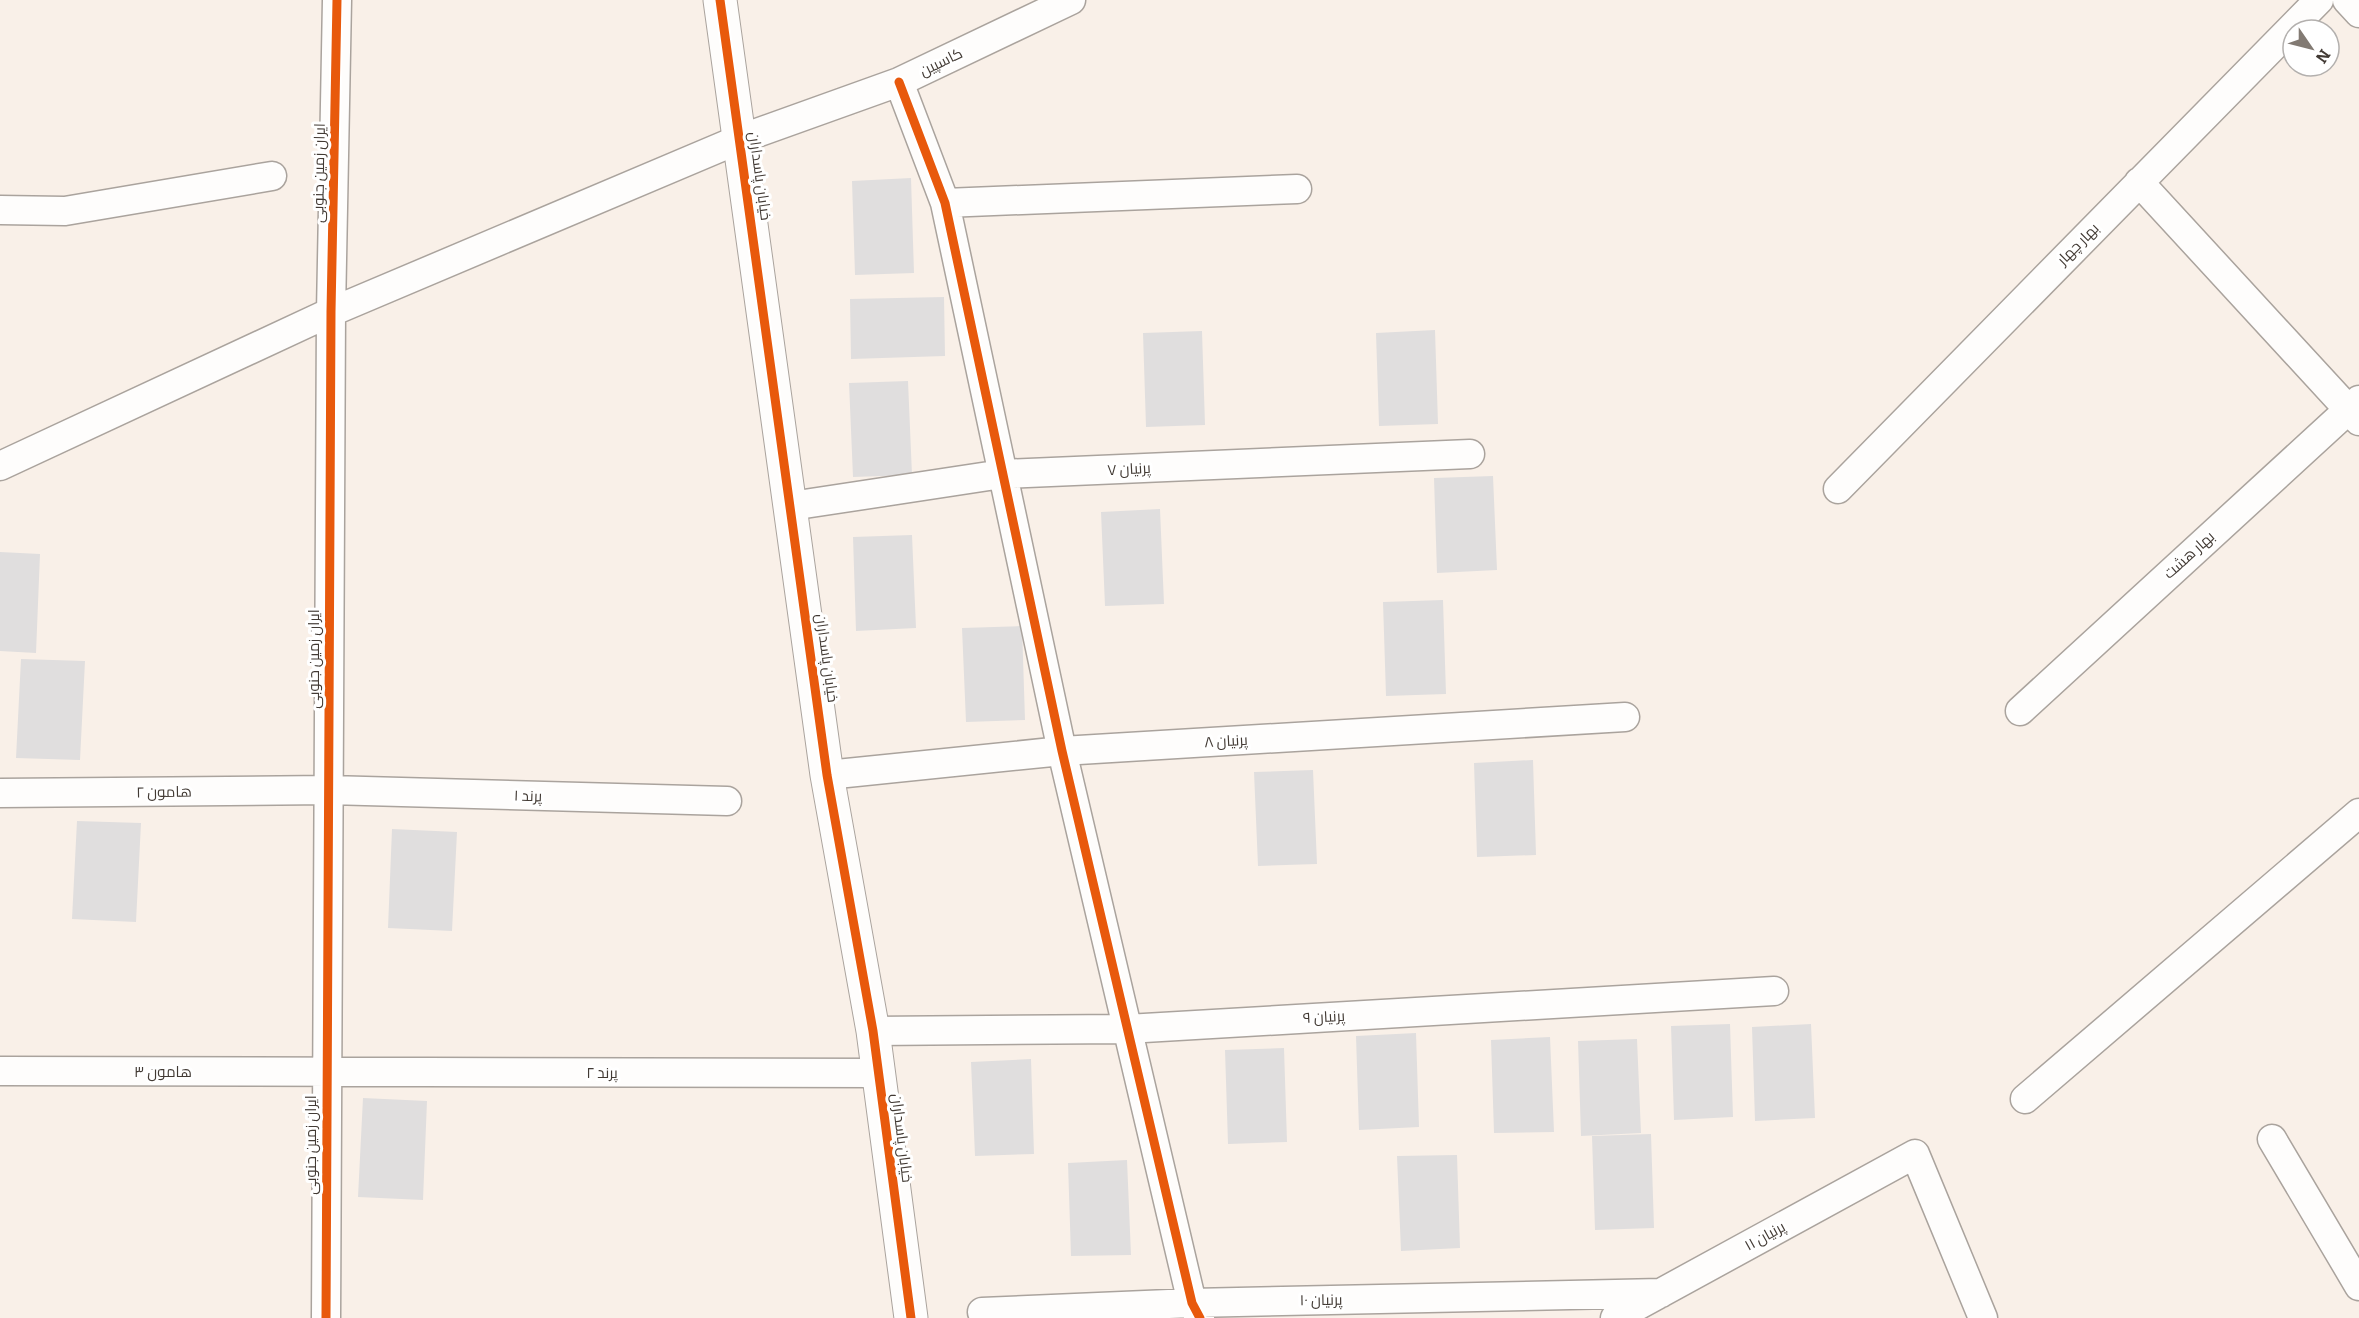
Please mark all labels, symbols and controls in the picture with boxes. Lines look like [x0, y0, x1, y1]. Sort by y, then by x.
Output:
north arrow [2281, 18, 2341, 78]
street label: کاسپین [917, 44, 966, 81]
text: N [2312, 46, 2334, 67]
street label: ایران زمین جنوبی [309, 123, 330, 223]
street label: خیابان پاسداران [744, 130, 775, 222]
street label: بهار چهار [2053, 219, 2103, 270]
street label: پرنیان ۷ [1107, 459, 1151, 480]
street label: بهار هشت [2160, 527, 2219, 583]
street label: ایران زمین جنوبی [305, 609, 324, 709]
street label: خیابان پاسداران [811, 612, 842, 704]
street label: پرنیان ۸ [1204, 731, 1248, 752]
street label: هامون ۲ [136, 783, 192, 802]
street label: پرند ۱ [514, 787, 542, 806]
street label: پرنیان ۹ [1302, 1007, 1346, 1028]
street label: هامون ۳ [134, 1063, 192, 1082]
street label: پرند ۲ [586, 1064, 618, 1083]
street label: خیابان پاسداران [887, 1093, 916, 1184]
street label: ایران زمین جنوبی [302, 1095, 321, 1195]
street label: پرنیان ۱۱ [1742, 1218, 1789, 1255]
street label: پرنیان ۱۰ [1299, 1291, 1343, 1310]

